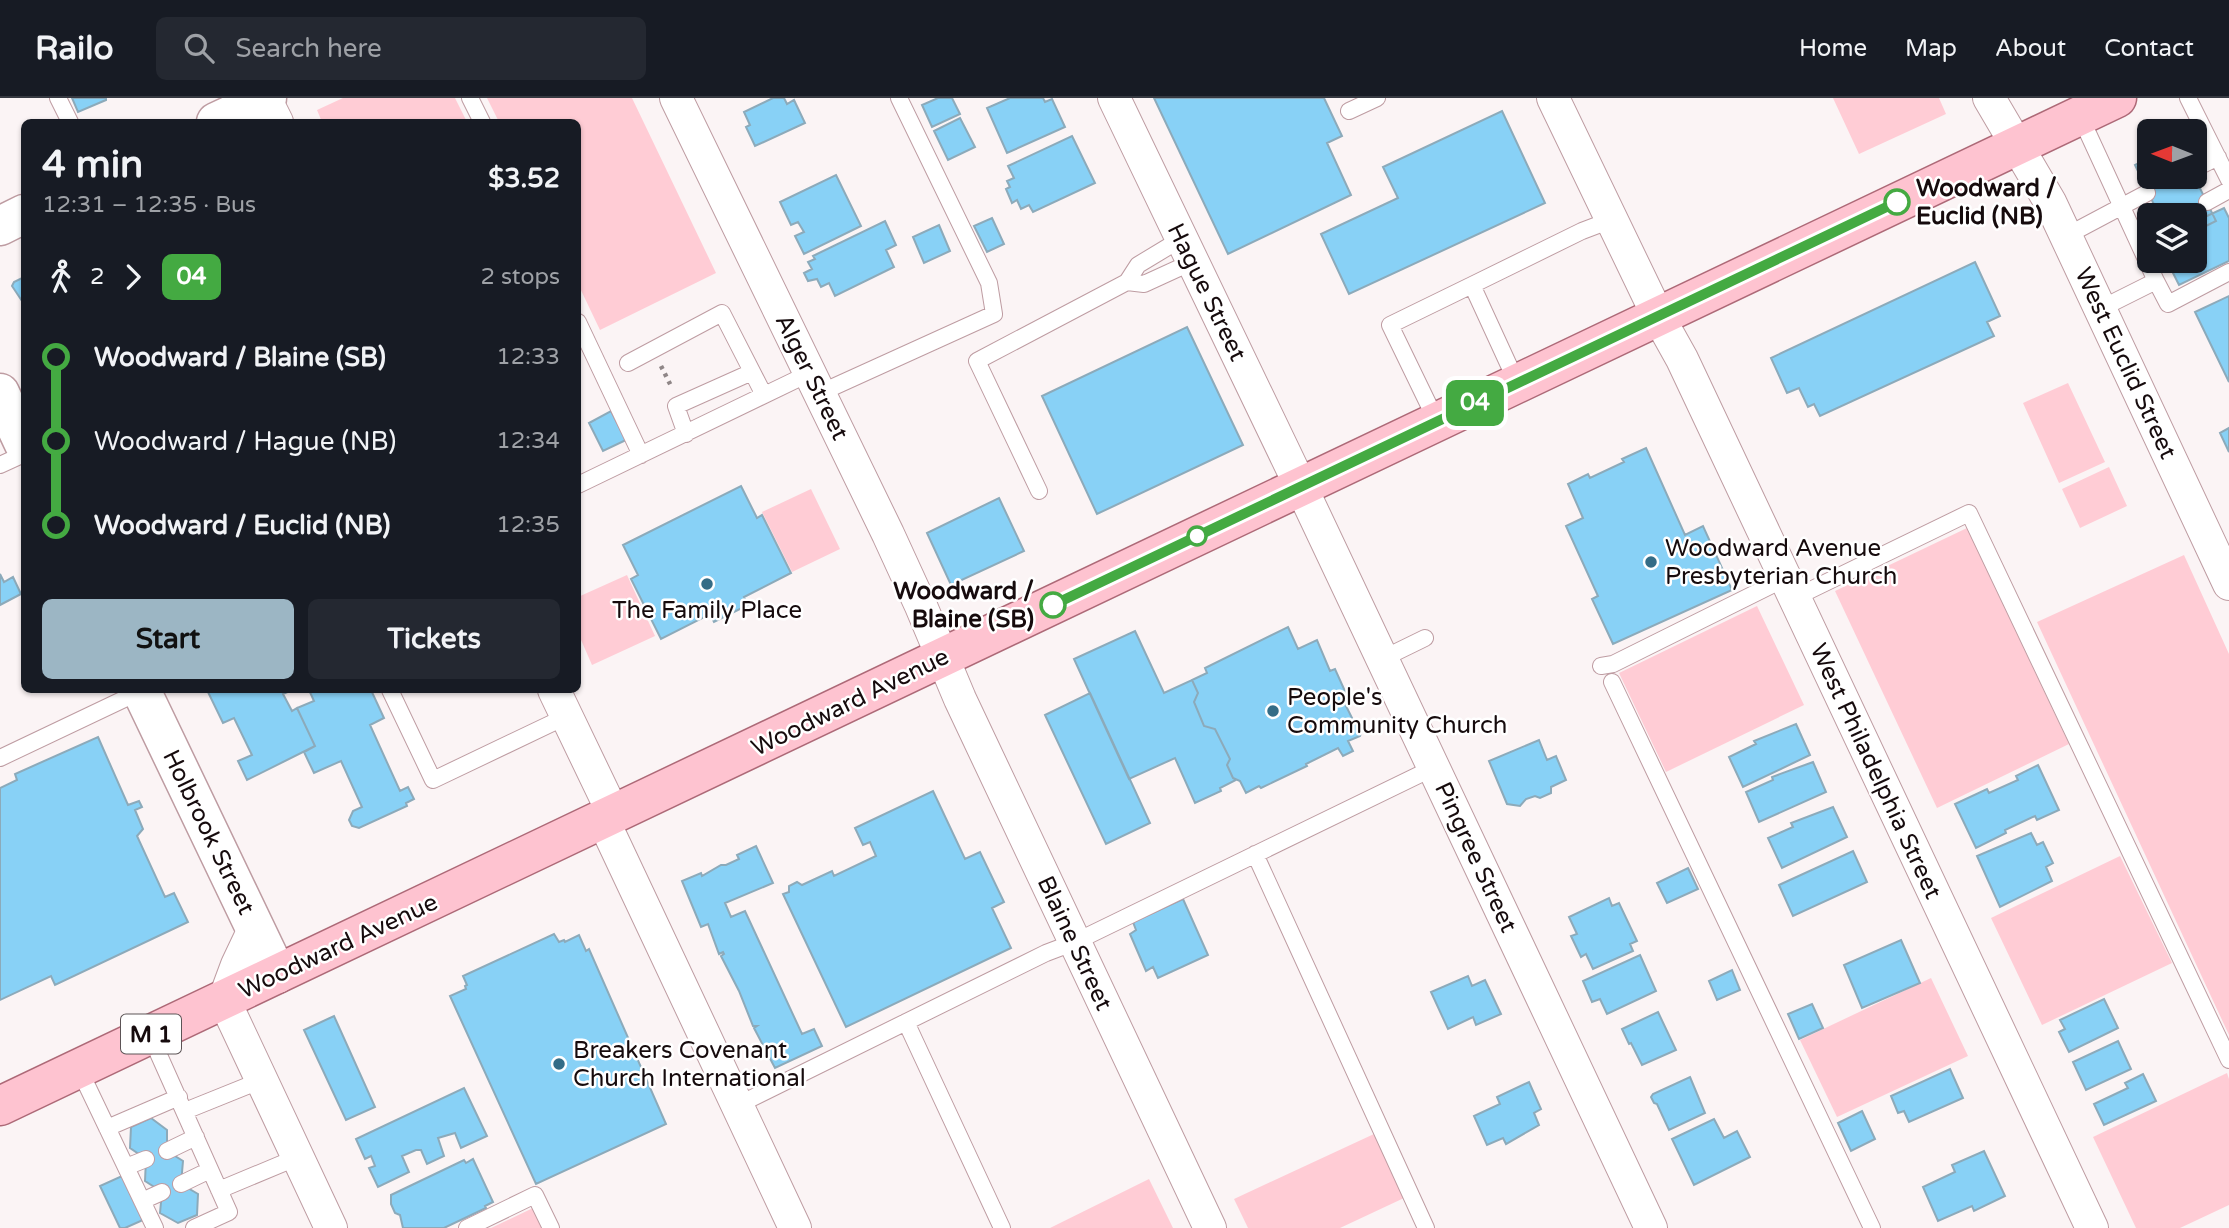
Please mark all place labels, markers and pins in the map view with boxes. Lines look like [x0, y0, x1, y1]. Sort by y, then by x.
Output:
place label: Woodward / Euclid (NB) [1916, 174, 2057, 231]
marker: Woodward / Euclid (NB) [1884, 189, 1910, 215]
unlabelled marker [1187, 526, 1207, 546]
place label: Woodward Avenue Presbyterian Church [1665, 534, 1897, 591]
marker: Woodward Avenue Presbyterian Church [1643, 554, 1659, 570]
marker: The Family Place [699, 576, 715, 592]
place label: Woodward / Blaine (SB) [893, 577, 1034, 634]
marker: Woodward / Blaine (SB) [1040, 592, 1066, 618]
place label: The Family Place [612, 596, 802, 625]
place label: People's Community Church [1287, 683, 1507, 740]
marker: People's Community Church [1265, 703, 1281, 719]
place label: Breakers Covenant Church International [573, 1036, 806, 1093]
marker: Breakers Covenant Church International [551, 1056, 567, 1072]

